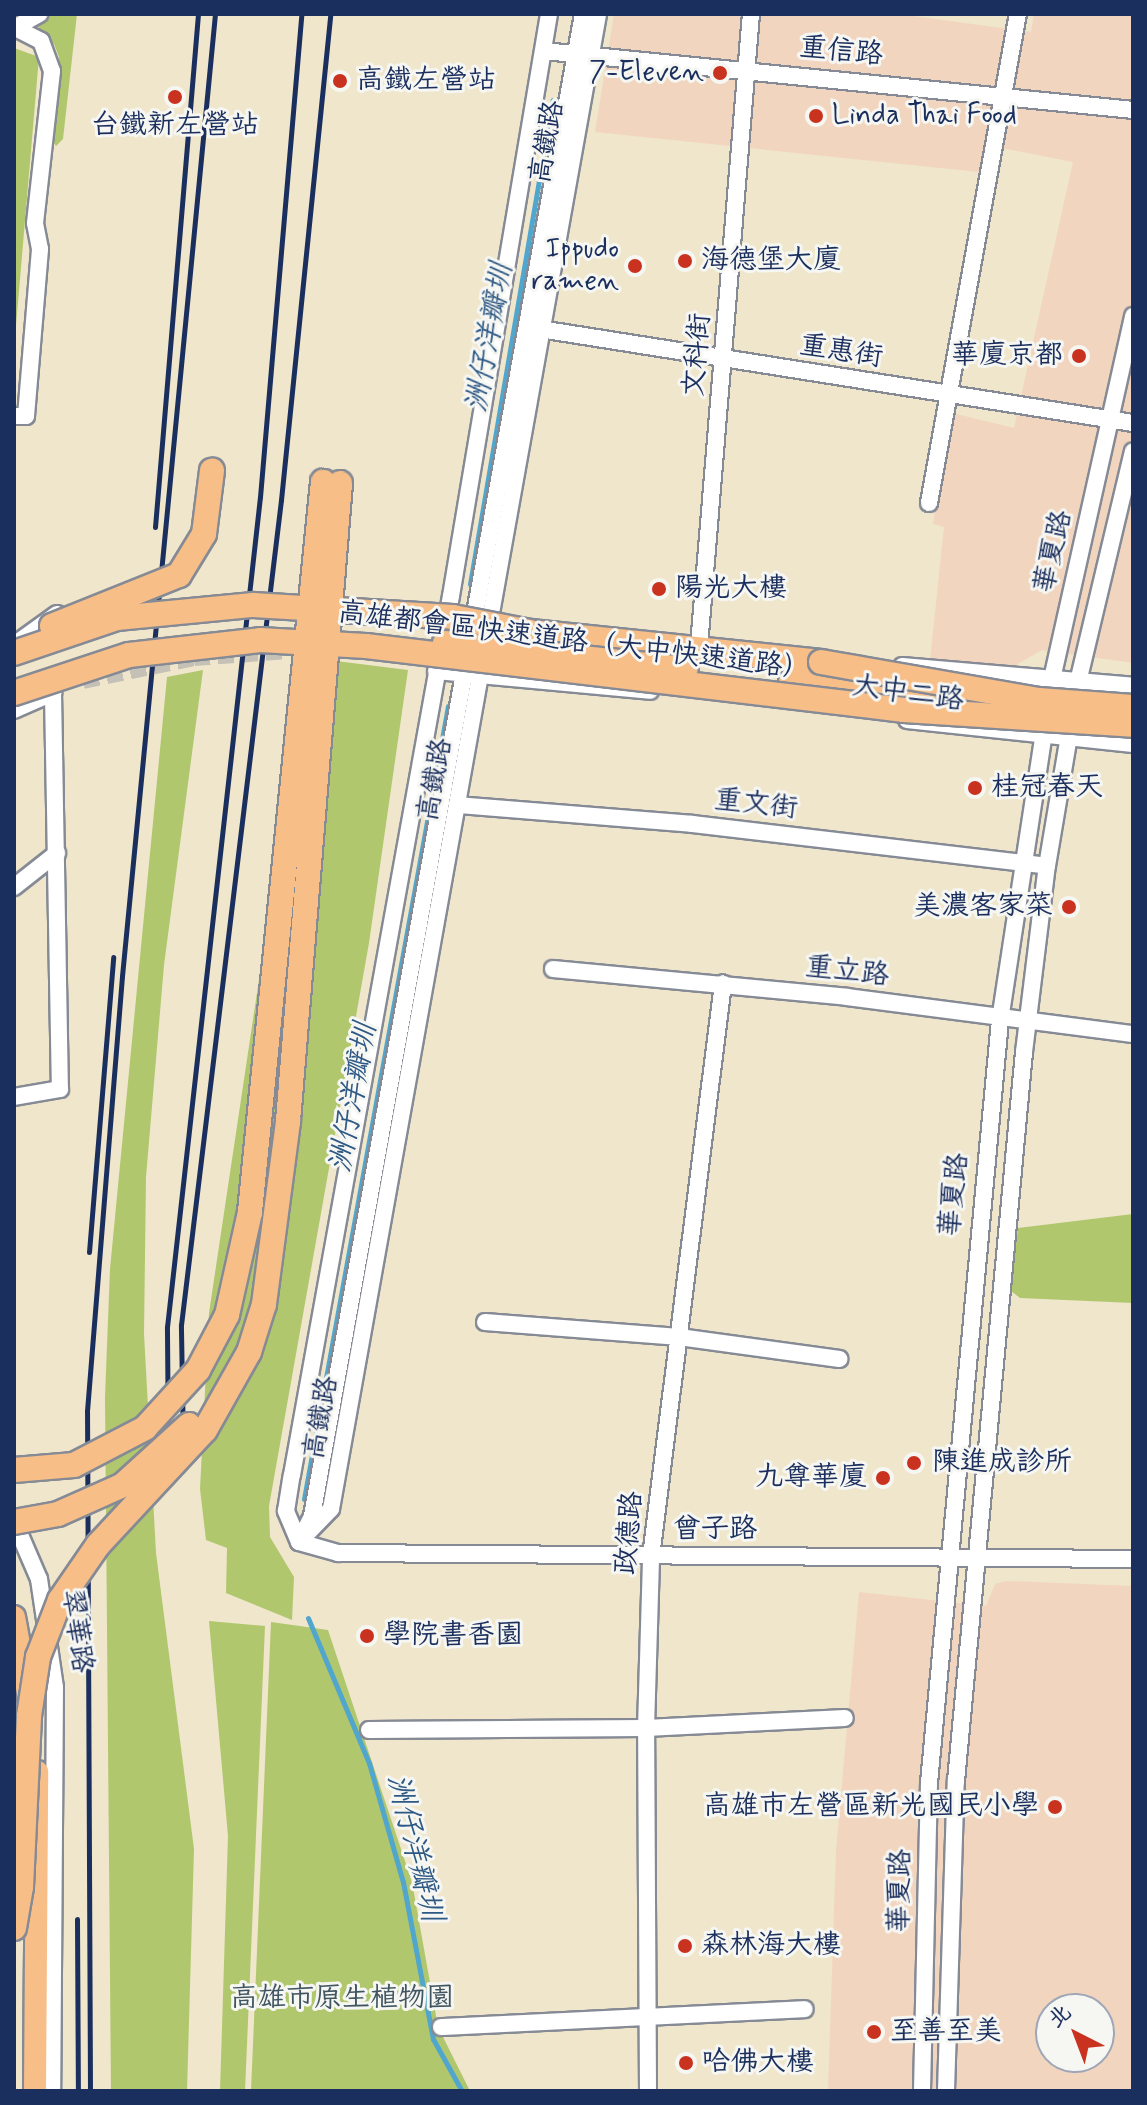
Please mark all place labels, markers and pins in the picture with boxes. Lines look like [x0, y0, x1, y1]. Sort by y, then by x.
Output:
place label: 7-Eleven [589, 56, 704, 90]
place label: 高鐵左營站 [356, 64, 496, 98]
marker: 7-Eleven [711, 64, 729, 82]
marker: 高鐵左營站 [331, 72, 349, 90]
marker: 台鐵新左營站 [166, 88, 184, 106]
place label: Linda Thai Food [832, 99, 1016, 133]
marker: Linda Thai Food [807, 107, 825, 125]
place label: 台鐵新左營站 [91, 109, 259, 143]
place label: Ippudo ramen [532, 233, 619, 299]
place label: 海德堡大廈 [701, 244, 841, 278]
marker: 海德堡大廈 [676, 252, 694, 270]
marker: Ippudo ramen [626, 257, 644, 275]
place label: 華廈京都 [951, 339, 1063, 373]
marker: 華廈京都 [1070, 347, 1088, 365]
place label: 陽光大樓 [675, 572, 787, 606]
marker: 陽光大樓 [650, 580, 668, 598]
place label: 桂冠春天 [991, 771, 1103, 805]
marker: 桂冠春天 [966, 779, 984, 797]
place label: 美濃客家菜 [913, 890, 1053, 924]
marker: 美濃客家菜 [1060, 898, 1078, 916]
place label: 陳進成診所 [932, 1446, 1072, 1480]
marker: 陳進成診所 [903, 1452, 925, 1474]
place label: 九尊華廈 [755, 1461, 867, 1495]
marker: 九尊華廈 [874, 1469, 892, 1487]
place label: 學院書香園 [383, 1619, 523, 1653]
marker: 學院書香園 [358, 1627, 376, 1645]
place label: 高雄市左營區新光國民小學 [703, 1790, 1039, 1824]
marker: 高雄市左營區新光國民小學 [1046, 1798, 1064, 1816]
place label: 森林海大樓 [701, 1929, 841, 1963]
marker: 森林海大樓 [676, 1937, 694, 1955]
place label: 至善至美 [890, 2015, 1002, 2049]
marker: 至善至美 [865, 2023, 883, 2041]
place label: 哈佛大樓 [702, 2046, 814, 2080]
marker: 哈佛大樓 [677, 2054, 695, 2072]

